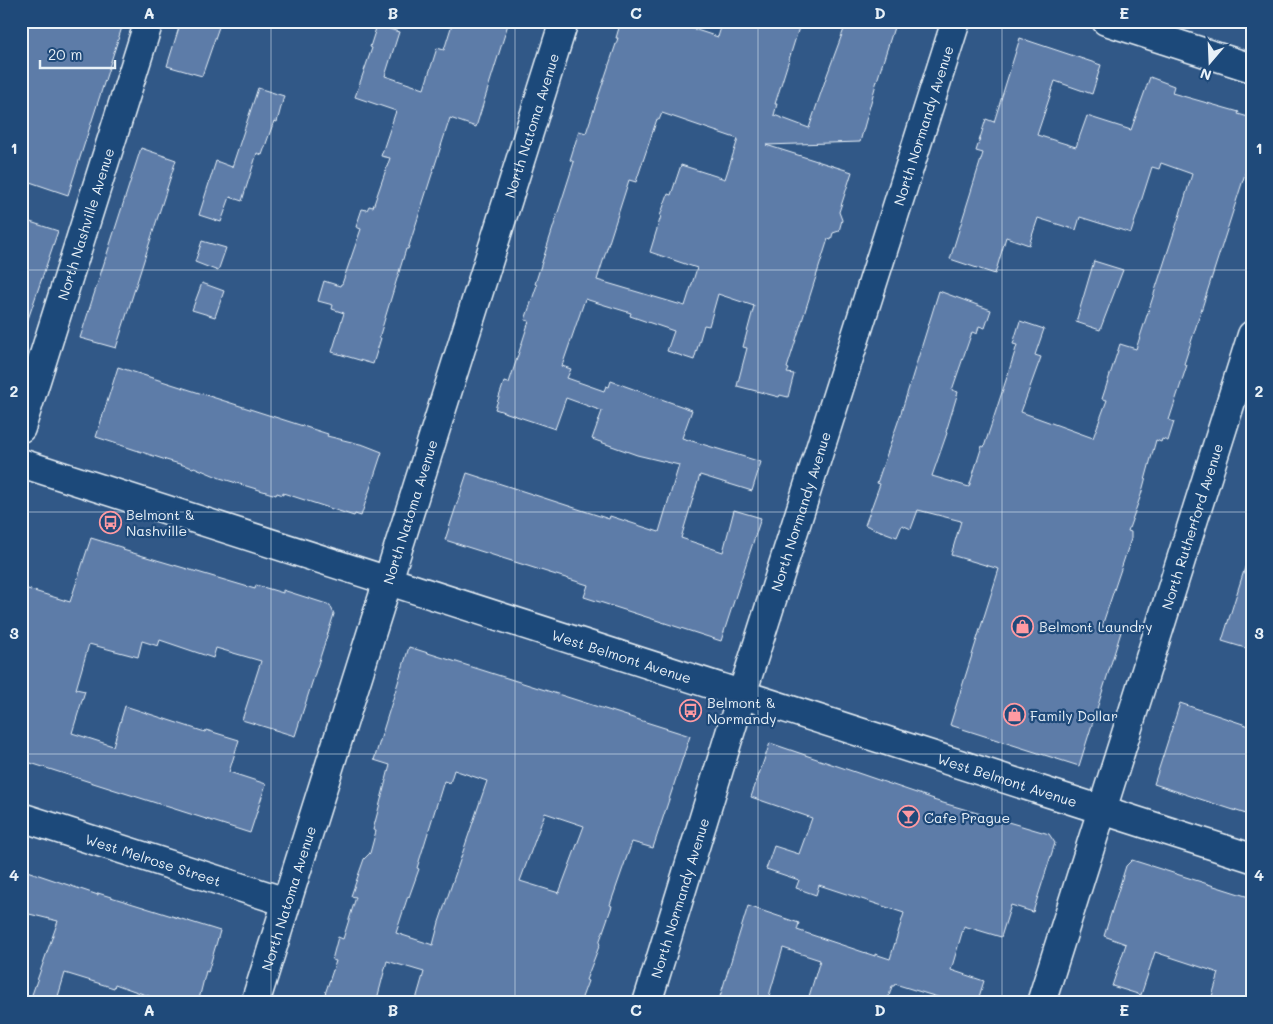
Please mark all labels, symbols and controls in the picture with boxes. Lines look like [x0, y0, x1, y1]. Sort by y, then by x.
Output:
text: A [143, 2, 155, 23]
text: B [388, 2, 398, 23]
text: C [630, 2, 642, 23]
text: D [874, 2, 886, 23]
text: E [1119, 2, 1129, 23]
scale bar [40, 38, 115, 70]
north arrow [1186, 38, 1236, 88]
street label: North Normandy Avenue [889, 43, 957, 208]
text: 20 m [48, 44, 82, 64]
street label: North Natoma Avenue [499, 51, 563, 200]
text: N [1197, 64, 1214, 85]
text: 1 [10, 137, 18, 158]
text: 1 [1255, 137, 1263, 158]
street label: North Nashville Avenue [52, 145, 118, 302]
text: 2 [10, 380, 19, 401]
text: 2 [1255, 380, 1264, 401]
street label: North Normandy Avenue [766, 429, 834, 594]
street label: North Natoma Avenue [378, 437, 441, 586]
street label: North Rutherford Avenue [1156, 441, 1227, 612]
place label: Belmont & Nashville [126, 505, 195, 540]
bus stop icon: Belmont & Nashville [98, 510, 122, 534]
shop icon: Belmont Laundry [1011, 614, 1035, 638]
place label: Belmont Laundry [1039, 617, 1152, 636]
text: 3 [9, 622, 19, 643]
text: 3 [1254, 622, 1264, 643]
street label: West Belmont Avenue [550, 624, 694, 687]
place label: Belmont & Normandy [707, 693, 776, 728]
bus stop icon: Belmont & Normandy [679, 698, 703, 722]
shop icon: Family Dollar [1002, 703, 1026, 727]
place label: Family Dollar [1030, 706, 1118, 725]
street label: West Belmont Avenue [935, 748, 1080, 811]
bar icon: Cafe Prague [896, 805, 920, 829]
place label: Cafe Prague [924, 808, 1010, 827]
street label: North Normandy Avenue [646, 815, 713, 980]
street label: North Natoma Avenue [256, 823, 320, 973]
street label: West Melrose Street [83, 829, 224, 890]
text: 4 [9, 864, 19, 885]
text: 4 [1254, 864, 1264, 885]
text: A [143, 999, 155, 1020]
text: B [388, 999, 398, 1020]
text: C [630, 999, 642, 1020]
text: D [874, 999, 886, 1020]
text: E [1119, 999, 1129, 1020]

